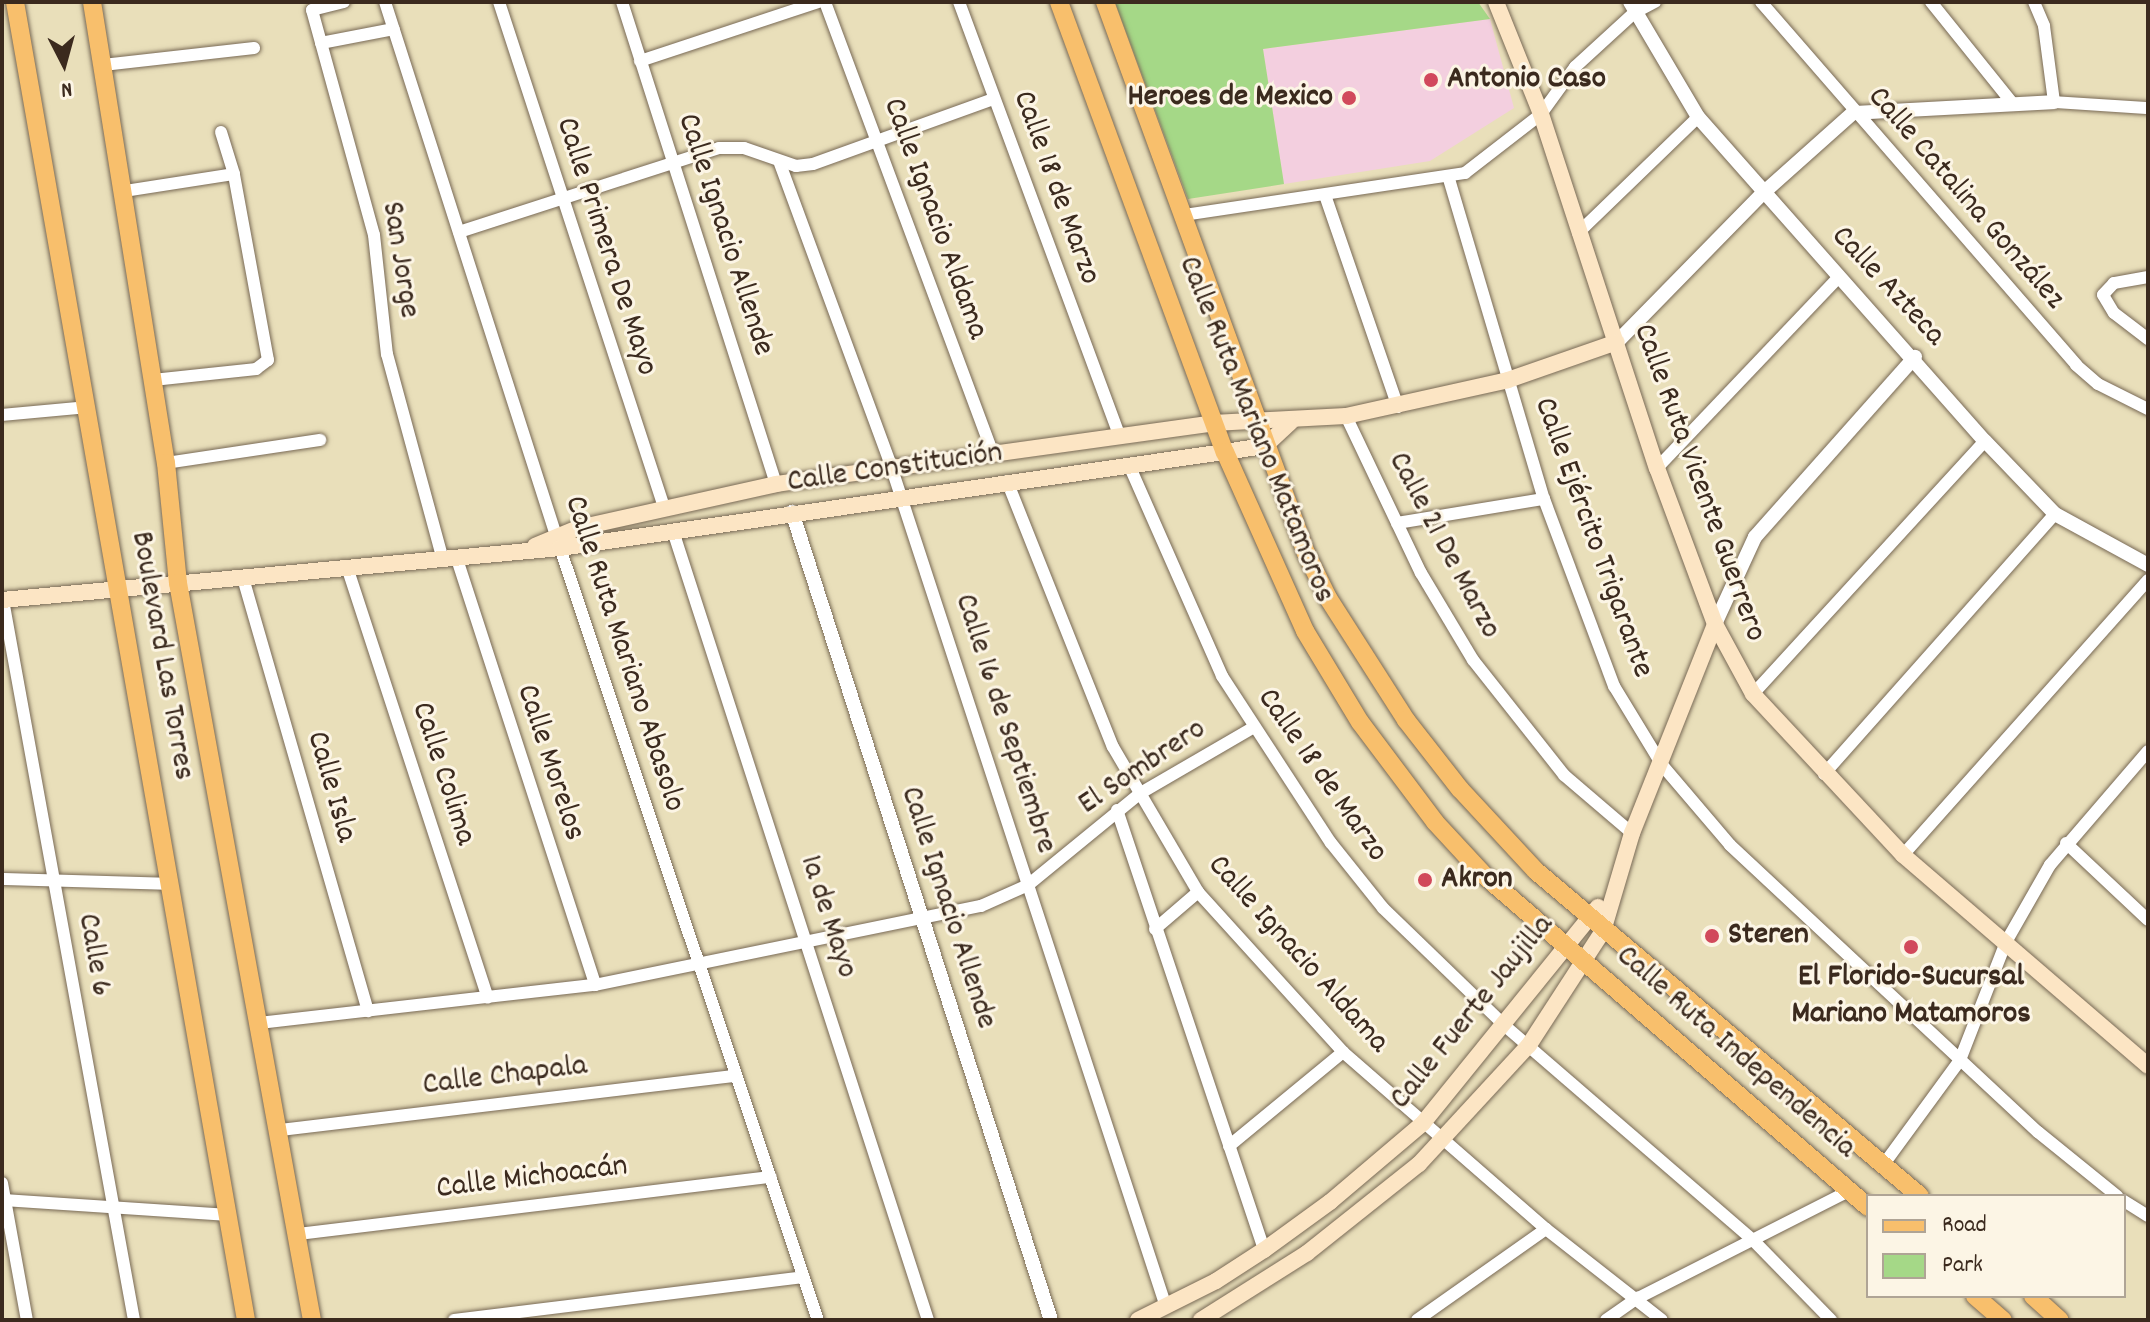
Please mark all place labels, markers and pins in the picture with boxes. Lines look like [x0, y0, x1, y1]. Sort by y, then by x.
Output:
place label: Antonio Caso [1447, 61, 1606, 99]
marker: Antonio Caso [1422, 71, 1440, 89]
place label: Heroes de Mexico [1127, 79, 1333, 117]
marker: Heroes de Mexico [1340, 89, 1358, 107]
place label: Akron [1441, 861, 1512, 899]
marker: Akron [1416, 871, 1434, 889]
place label: Steren [1728, 917, 1809, 955]
marker: Steren [1703, 927, 1721, 945]
marker: El Florido-Sucursal Mariano Matamoros [1902, 938, 1920, 956]
place label: El Florido-Sucursal Mariano Matamoros [1791, 960, 2031, 1035]

